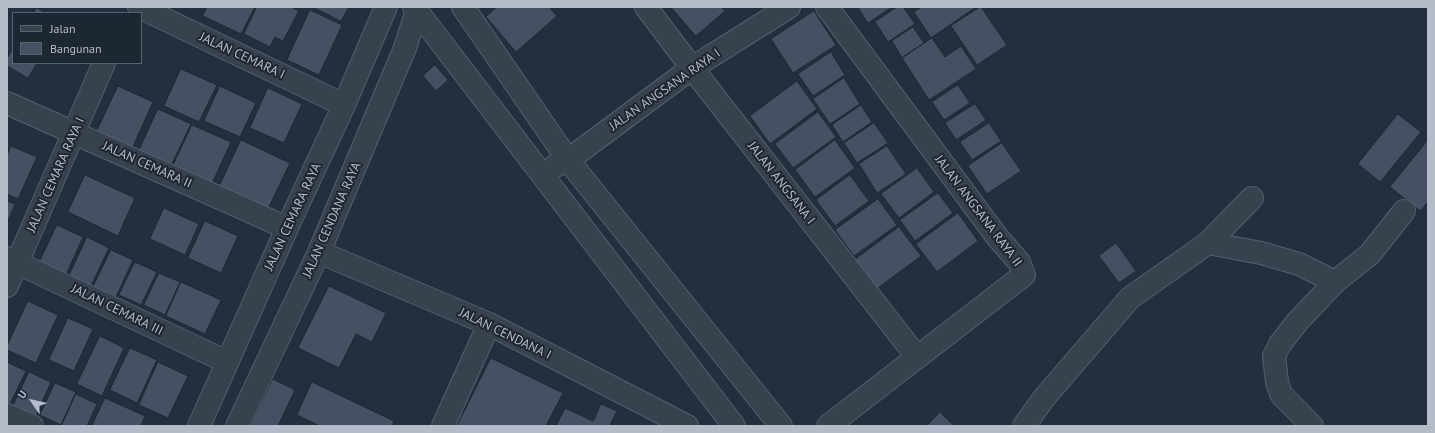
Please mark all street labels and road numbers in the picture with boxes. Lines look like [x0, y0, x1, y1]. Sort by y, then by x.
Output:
street label: JALAN CEMARA I [197, 29, 287, 83]
street label: JALAN ANGSANA RAYA I [606, 46, 724, 134]
street label: JALAN CEMARA RAYA I [24, 115, 88, 235]
street label: JALAN CEMARA II [100, 138, 194, 192]
street label: JALAN ANGSANA I [744, 139, 818, 227]
street label: JALAN ANGSANA RAYA II [931, 152, 1025, 270]
street label: JALAN CENDANA RAYA [299, 160, 365, 280]
street label: JALAN CEMARA RAYA [261, 161, 325, 273]
street label: JALAN CEMARA III [69, 281, 165, 339]
street label: JALAN CENDANA I [456, 305, 554, 363]

